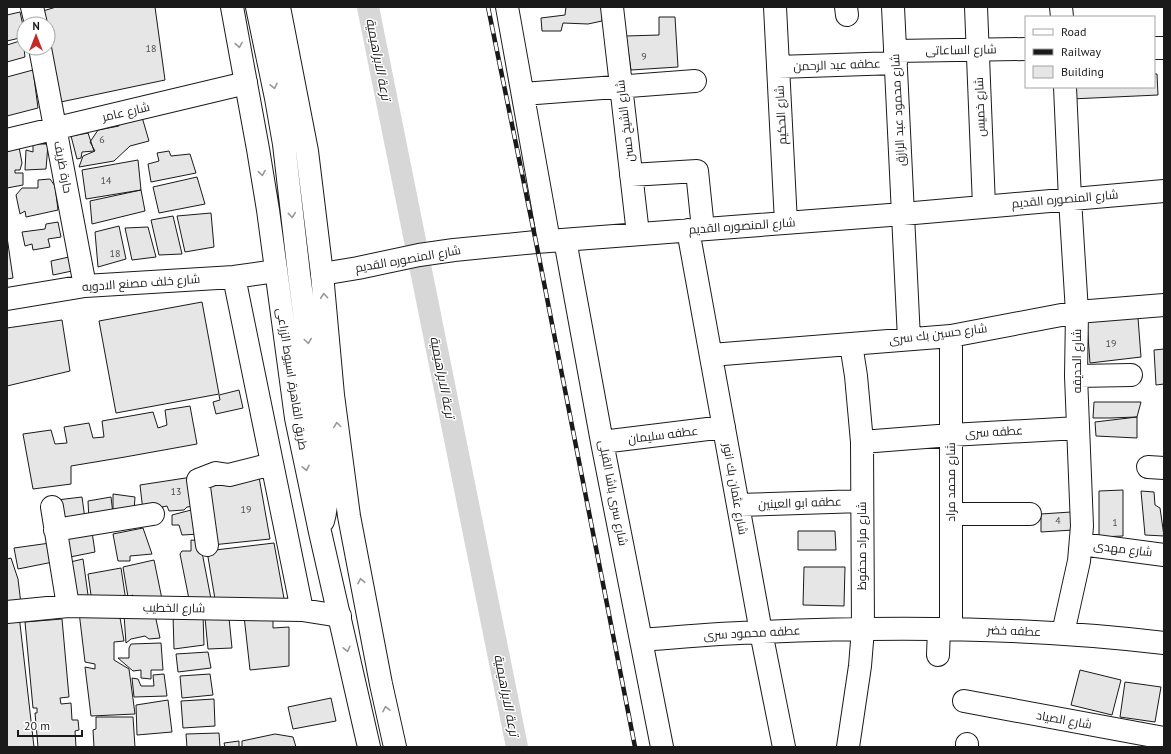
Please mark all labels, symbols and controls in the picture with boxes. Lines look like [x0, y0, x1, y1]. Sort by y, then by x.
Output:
north arrow [16, 16, 56, 56]
legend [1025, 16, 1155, 88]
water label: ترعة الابراهيمية [362, 17, 395, 104]
text: N [32, 19, 40, 33]
text: Road [1061, 24, 1086, 39]
street label: شارع الساعاتى [925, 41, 997, 59]
house number: 18 [146, 42, 156, 55]
one-way arrow [234, 42, 242, 48]
text: Railway [1061, 44, 1101, 59]
house number: 9 [641, 50, 647, 63]
street label: شارع محمود عبد الرازق [887, 53, 909, 167]
street label: عطفه عبد الرحمن [793, 55, 881, 74]
text: Building [1061, 64, 1104, 79]
street label: شارع خميس [971, 77, 989, 137]
street label: شارع الشيخ حسن [612, 79, 638, 163]
one-way arrow [269, 83, 277, 89]
street label: شارع الحكيم [771, 85, 791, 145]
street label: شارع عامر [100, 99, 151, 125]
house number: 6 [99, 133, 105, 146]
street label: حارة ظريف [51, 139, 76, 194]
one-way arrow [257, 170, 266, 176]
house number: 14 [101, 174, 112, 187]
street label: شارع المنصوره القديم [1011, 186, 1119, 212]
one-way arrow [288, 212, 297, 218]
street label: شارع المنصوره القديم [688, 214, 796, 238]
street label: شارع المنصوره القديم [354, 242, 462, 276]
house number: 18 [110, 247, 120, 260]
street label: شارع خلف مصنع الادويه [81, 271, 201, 295]
one-way arrow [320, 293, 329, 299]
street label: طريق القاهرة, اسيوط الزراعى [274, 307, 311, 451]
street label: شارع حسين بك سرى [888, 320, 988, 348]
street label: شارع الحديقه [1069, 329, 1085, 393]
water label: ترعة الابراهيمية [426, 335, 459, 422]
house number: 19 [1106, 337, 1116, 350]
one-way arrow [303, 338, 312, 344]
one-way arrow [333, 422, 342, 428]
street label: عطفه سرى [965, 422, 1023, 441]
street label: عطفه سليمان [627, 423, 699, 446]
street label: شارع سرى باشا القبلى [595, 439, 631, 547]
street label: شارع عثمان بك انور [719, 441, 751, 536]
street label: شارع محمد مراد [943, 442, 959, 522]
one-way arrow [302, 465, 310, 471]
house number: 13 [171, 485, 181, 498]
street label: عطفه ابو العينين [758, 494, 842, 511]
street label: شارع مراد محفوظ [854, 502, 870, 590]
house number: 19 [241, 503, 251, 516]
house number: 4 [1055, 514, 1061, 527]
house number: 1 [1112, 516, 1118, 529]
street label: شارع مهدى [1093, 537, 1153, 561]
one-way arrow [358, 578, 366, 584]
street label: شارع الخطيب [143, 599, 205, 617]
street label: عطفه محمود سرى [703, 622, 801, 643]
street label: عطفه خضر [986, 622, 1041, 639]
one-way arrow [343, 646, 351, 652]
water label: ترعة الابراهيمية [490, 653, 523, 740]
one-way arrow [383, 706, 391, 712]
street label: شارع الصياد [1035, 707, 1093, 733]
scale bar [18, 712, 82, 738]
text: 20 m [24, 718, 50, 733]

